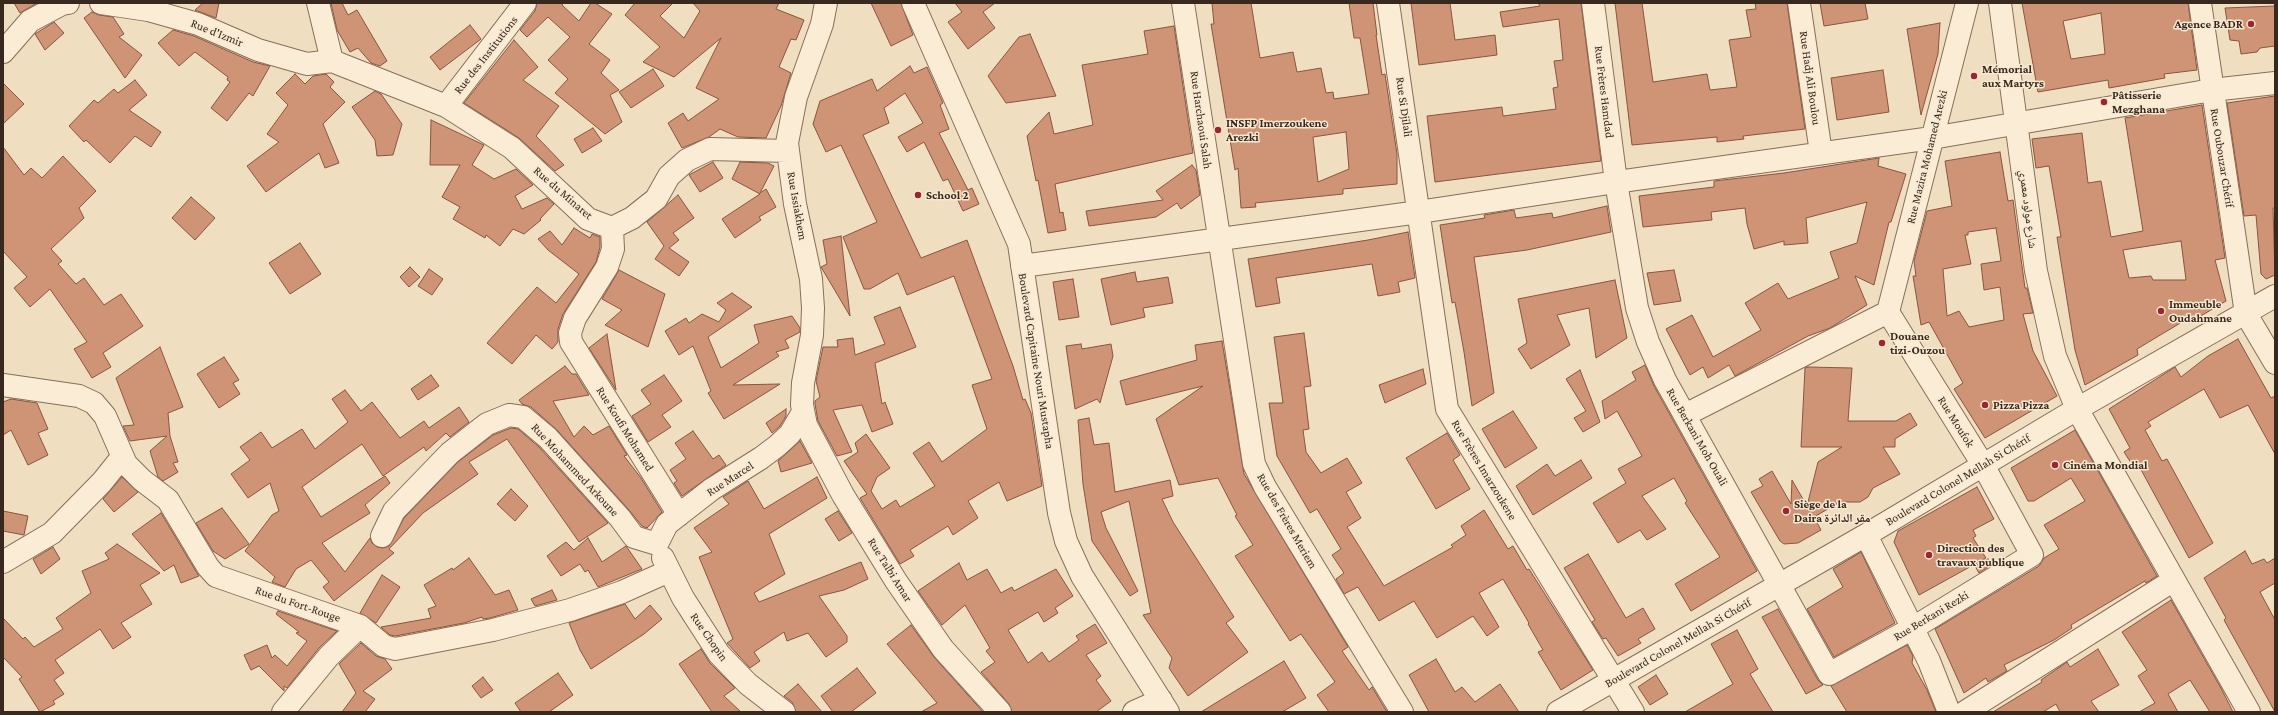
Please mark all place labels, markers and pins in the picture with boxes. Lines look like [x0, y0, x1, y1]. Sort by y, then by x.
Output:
place label: Agence BADR [2175, 17, 2243, 31]
marker: Agence BADR [2246, 19, 2256, 29]
place label: Mémorial aux Martyrs [1982, 62, 2044, 90]
marker: Mémorial aux Martyrs [1969, 71, 1979, 81]
place label: Pâtisserie Mezghana [2112, 88, 2165, 116]
marker: Pâtisserie Mezghana [2099, 97, 2109, 107]
place label: INSFP Imerzoukene Arezki [1226, 116, 1327, 144]
marker: INSFP Imerzoukene Arezki [1213, 125, 1223, 135]
place label: School 2 [926, 188, 969, 202]
marker: School 2 [913, 190, 923, 200]
place label: Immeuble Oudahmane [2169, 297, 2232, 325]
marker: Immeuble Oudahmane [2156, 306, 2166, 316]
place label: Douane tizi-Ouzou [1890, 329, 1945, 357]
marker: Douane tizi-Ouzou [1877, 338, 1887, 348]
place label: Pizza Pizza [1993, 398, 2049, 412]
marker: Pizza Pizza [1980, 400, 1990, 410]
place label: Cinéma Mondial [2063, 458, 2148, 472]
marker: Cinéma Mondial [2050, 460, 2060, 470]
place label: Siège de la Daira مقر الدائرة [1794, 497, 1870, 525]
marker: Siège de la Daira مقر الدائرة [1781, 506, 1791, 516]
place label: Direction des travaux publique [1937, 541, 2024, 569]
marker: Direction des travaux publique [1924, 550, 1934, 560]

